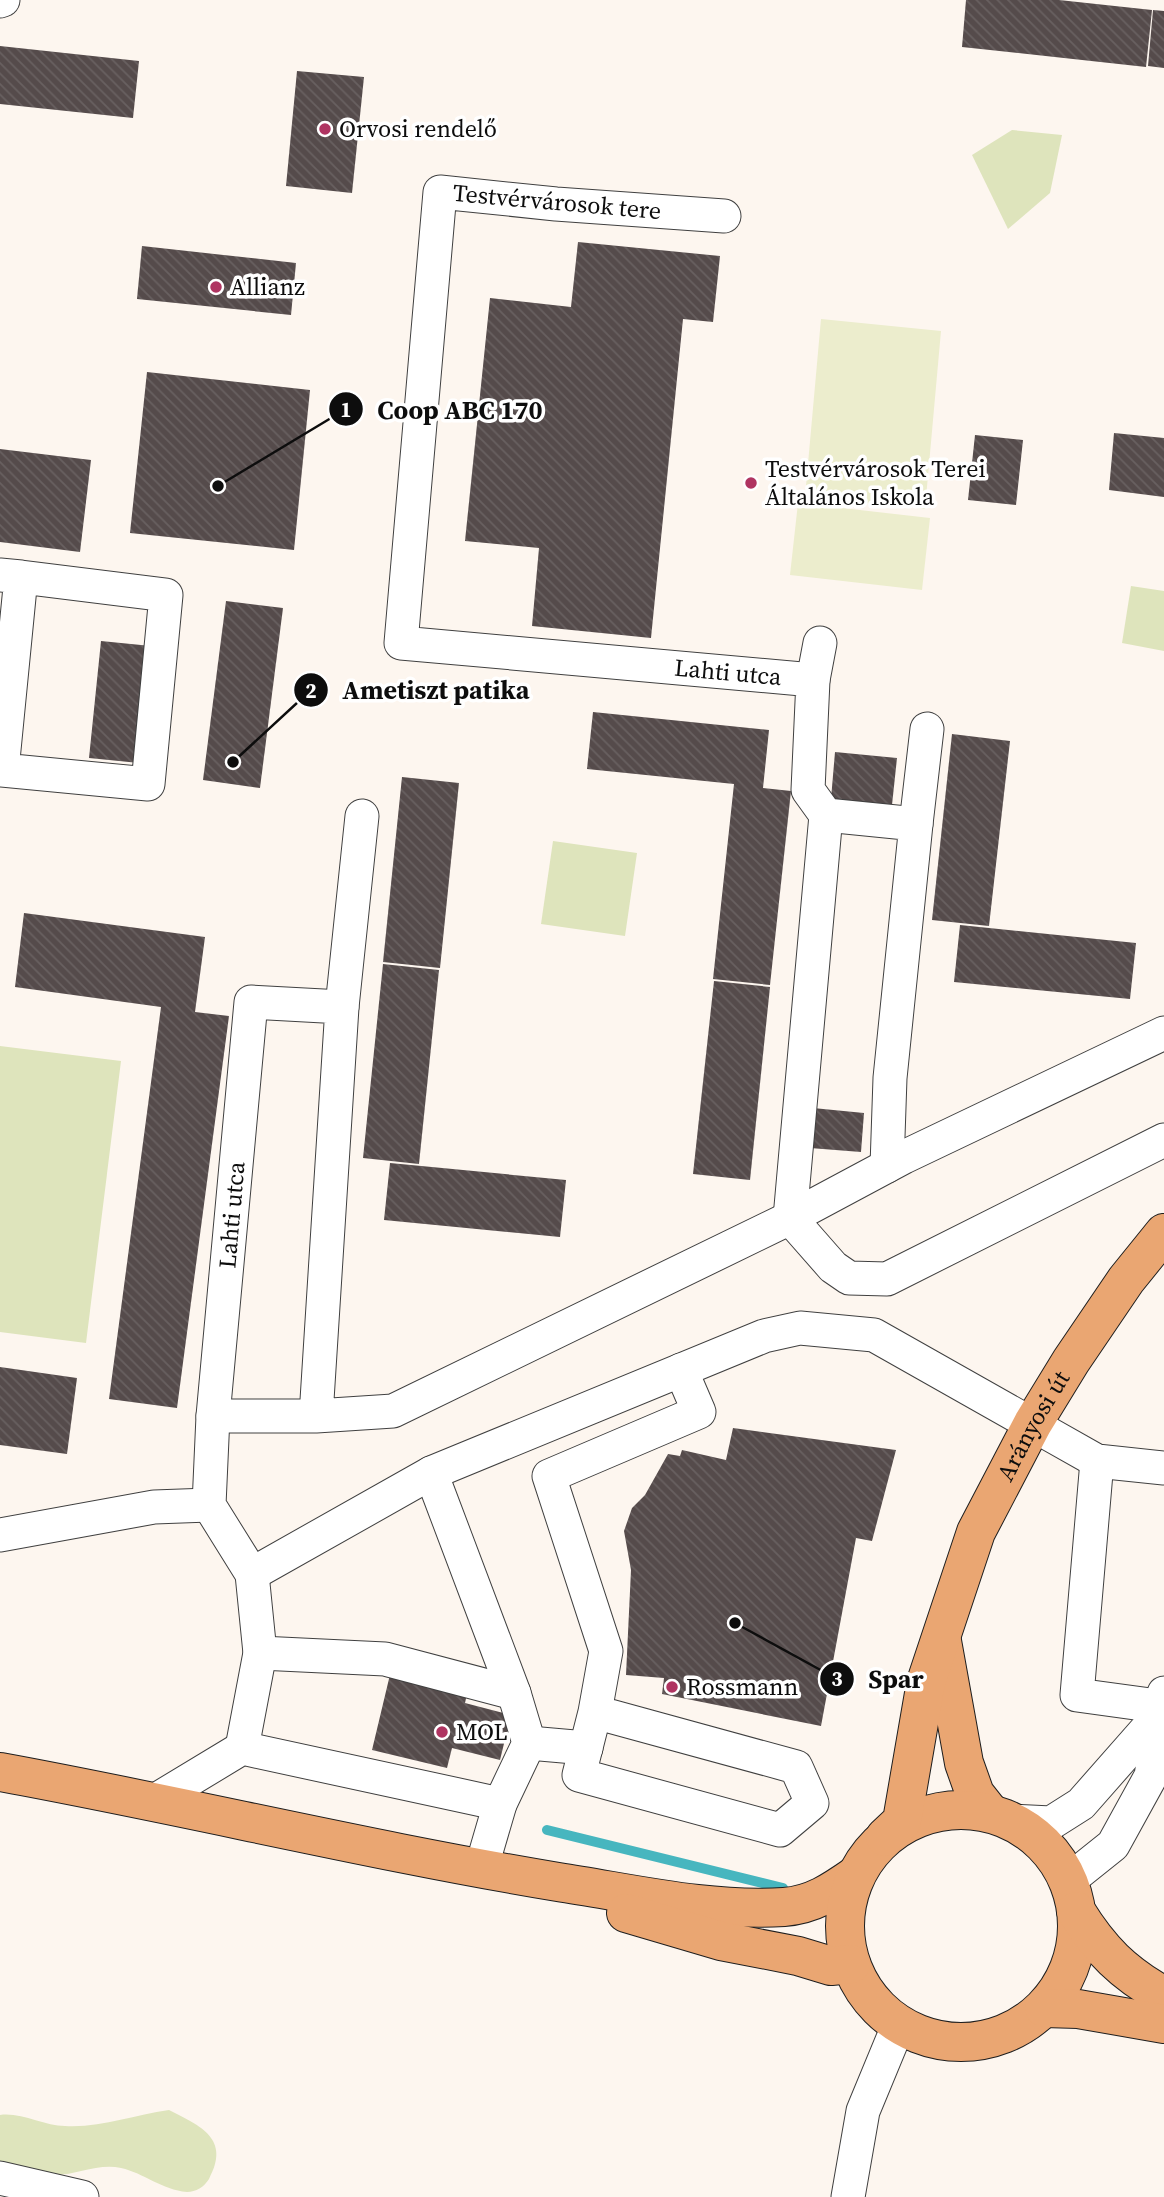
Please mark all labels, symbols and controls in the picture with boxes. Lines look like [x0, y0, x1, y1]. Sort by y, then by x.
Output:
place label: Orvosi rendelő [339, 112, 497, 145]
marker: Orvosi rendelő [317, 121, 333, 137]
street label: Testvérvárosok tere [452, 176, 663, 227]
place label: Allianz [230, 270, 305, 303]
marker: Allianz [208, 279, 224, 295]
callout: Coop ABC 170 [328, 386, 556, 433]
text: Coop ABC 170 [377, 392, 543, 428]
text: 1 [340, 395, 352, 424]
place label: Testvérvárosok Terei Általános Iskola [765, 452, 986, 513]
marker: Testvérvárosok Terei Általános Iskola [743, 475, 759, 491]
street label: Lahti utca [673, 651, 784, 693]
callout: Ametiszt patika [293, 667, 543, 714]
text: Ametiszt patika [342, 672, 530, 708]
text: 2 [305, 676, 317, 705]
street label: Lahti utca [210, 1159, 253, 1270]
street label: Arányosi út [989, 1364, 1077, 1487]
callout: Spar [819, 1656, 938, 1703]
text: Spar [868, 1661, 925, 1697]
text: 3 [831, 1664, 843, 1693]
place label: Rossmann [686, 1670, 798, 1703]
marker: Rossmann [664, 1679, 680, 1695]
place label: MOL [456, 1715, 508, 1748]
marker: MOL [434, 1724, 450, 1740]

